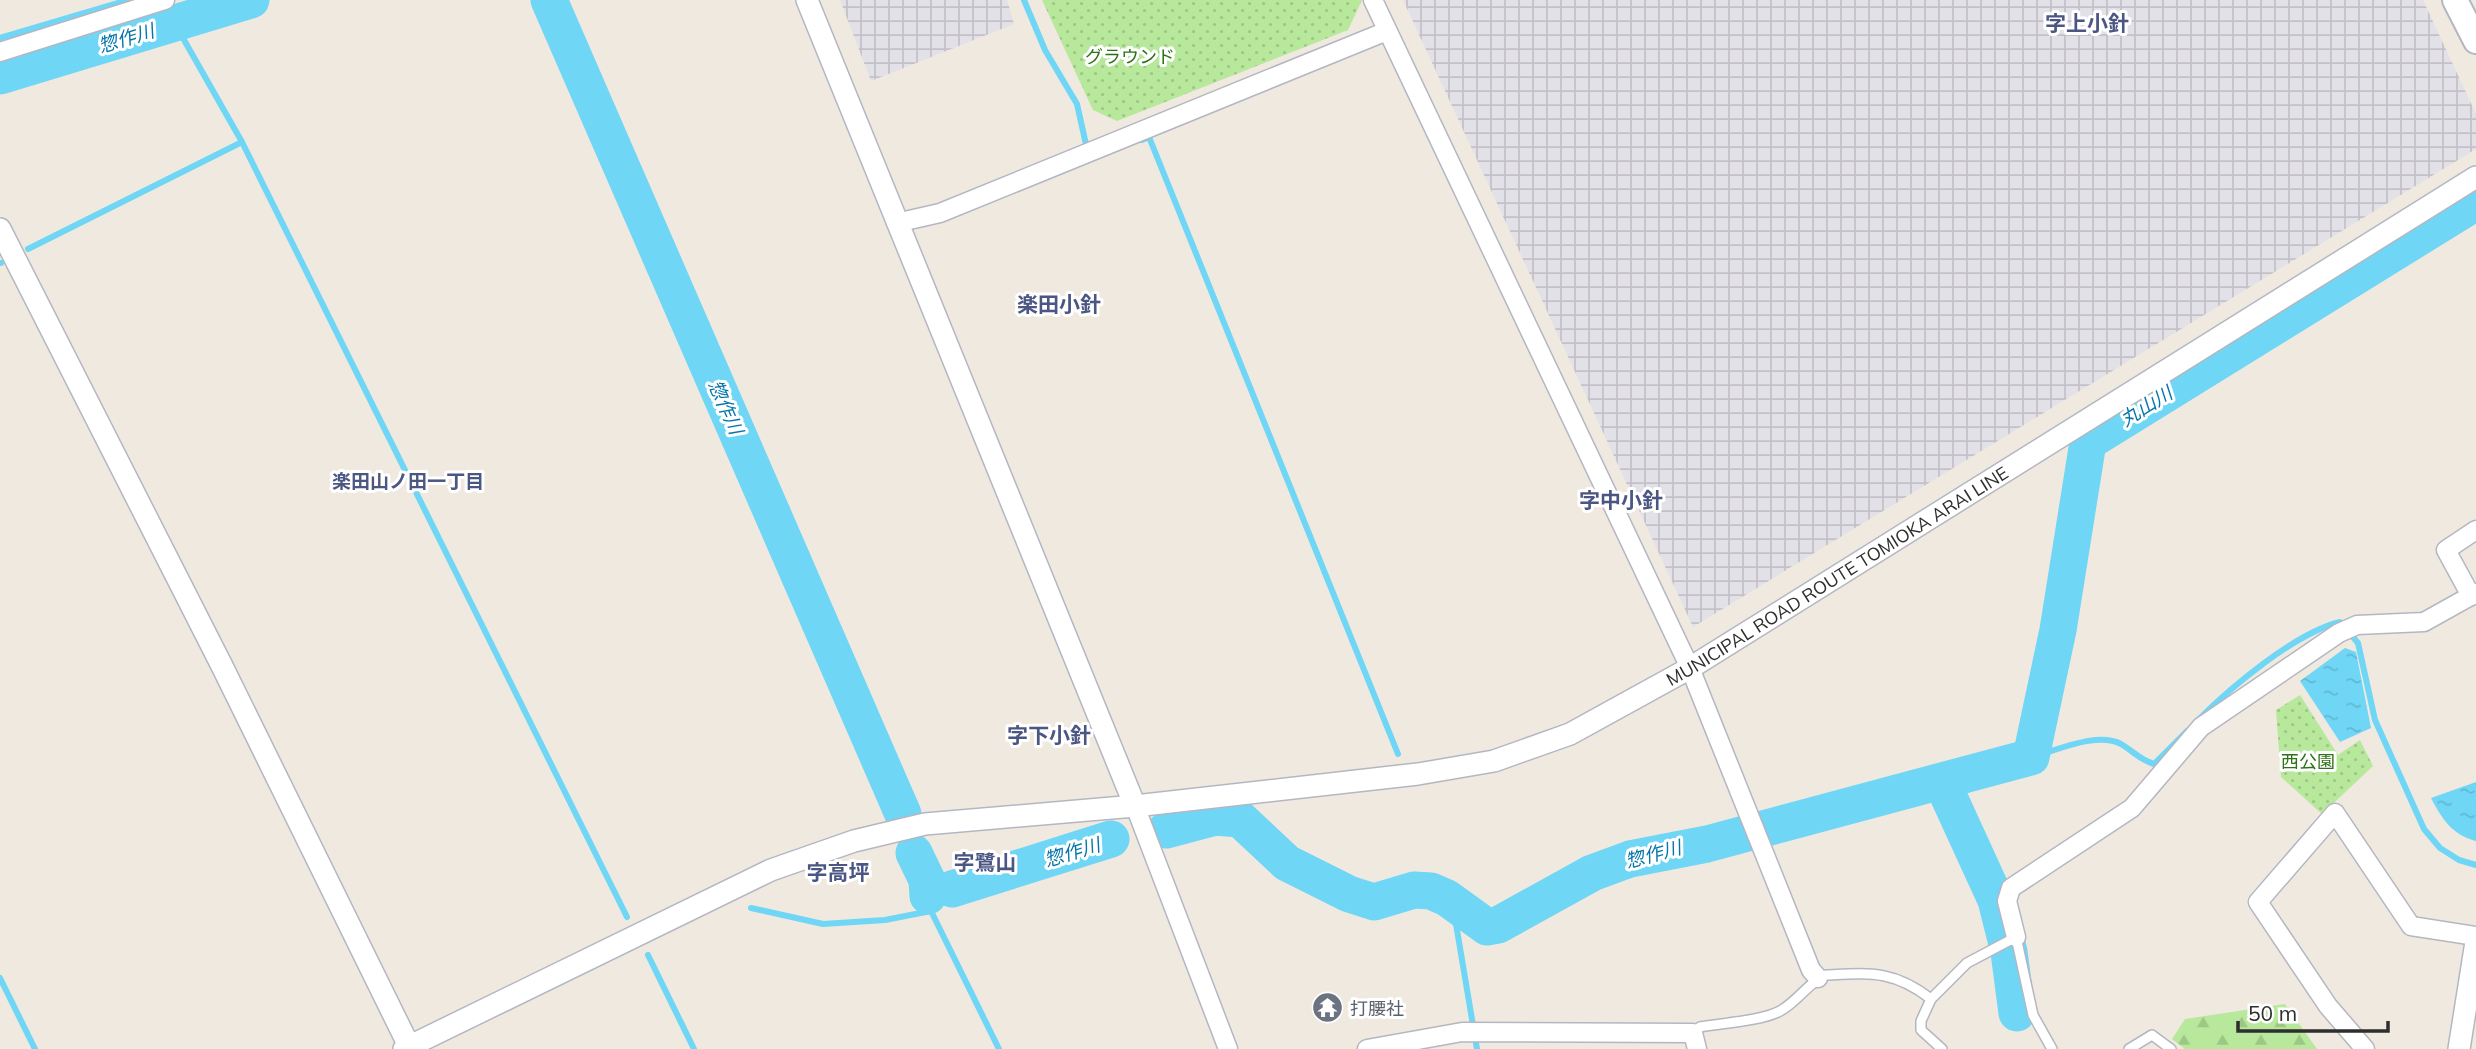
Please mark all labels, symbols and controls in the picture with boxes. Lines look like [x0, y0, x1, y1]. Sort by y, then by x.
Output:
district label: 字上小針 [2045, 10, 2129, 36]
water label: 惣作川 [95, 18, 159, 58]
park label: グラウンド [1085, 45, 1175, 68]
district label: 楽田小針 [1017, 291, 1101, 317]
water label: 惣作川 [703, 376, 749, 440]
water label: 丸山川 [2115, 380, 2178, 431]
street label: MUNICIPAL ROAD ROUTE TOMIOKA ARAI LINE [1662, 461, 2012, 690]
district label: 楽田山ノ田一丁目 [332, 469, 484, 493]
district label: 字中小針 [1579, 487, 1663, 513]
district label: 字下小針 [1007, 722, 1091, 748]
park label: 西公園 [2281, 750, 2335, 773]
water label: 惣作川 [1041, 832, 1105, 872]
water label: 惣作川 [1622, 835, 1686, 873]
district label: 字鷺山 [954, 849, 1017, 875]
district label: 字高坪 [807, 859, 870, 885]
scale bar [2238, 990, 2388, 1034]
temple icon: 打腰社 [1310, 991, 1344, 1025]
place label: 打腰社 [1350, 997, 1404, 1020]
text: 50 m [2248, 1000, 2297, 1026]

